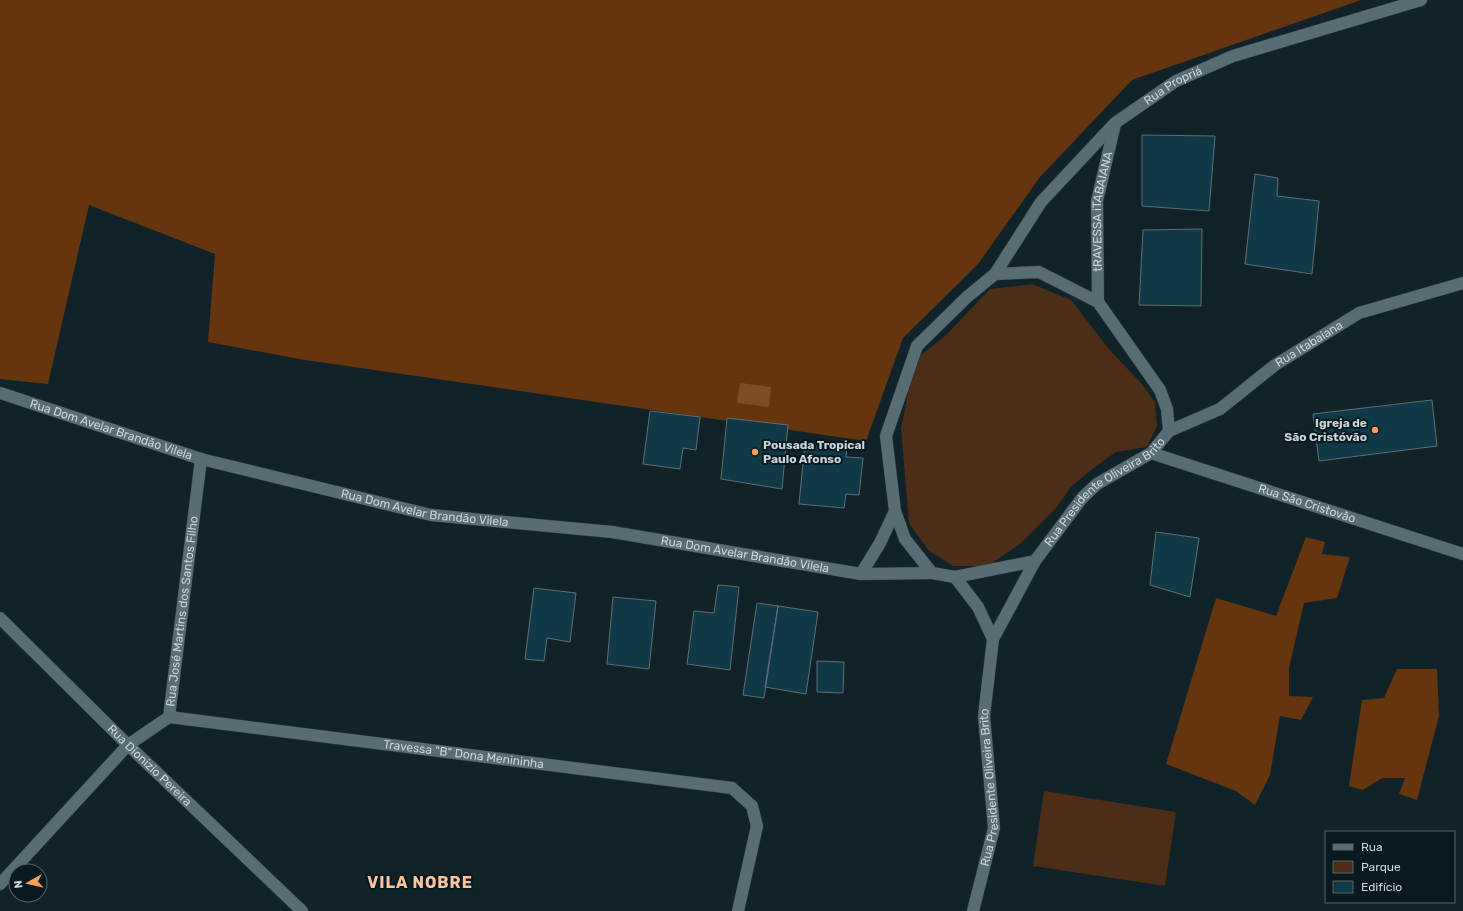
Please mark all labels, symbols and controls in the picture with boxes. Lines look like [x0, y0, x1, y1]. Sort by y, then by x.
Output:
street label: Rua Propriá [1141, 63, 1204, 108]
street label: tRAVESSA iTABAIANA [1090, 150, 1115, 272]
street label: Rua Itabaiana [1273, 318, 1345, 370]
street label: Rua Dom Avelar Brandão Vilela [28, 396, 194, 463]
place label: Igreja de São Cristóvão [1284, 416, 1367, 444]
marker: Igreja de São Cristóvão [1370, 425, 1380, 435]
street label: Rua Presidente Oliveira Brito [1041, 434, 1168, 549]
place label: Pousada Tropical Paulo Afonso [763, 438, 865, 466]
marker: Pousada Tropical Paulo Afonso [750, 447, 760, 457]
street label: Rua São Cristovão [1257, 481, 1358, 526]
street label: Rua Dom Avelar Brandão Vilela [339, 486, 509, 529]
street label: Rua José Martins dos Santos Filho [163, 515, 201, 707]
street label: Rua Dom Avelar Brandão Vilela [660, 533, 830, 576]
street label: Rua Presidente Oliveira Brito [977, 708, 1001, 868]
street label: Rua Dionizio Pereira [105, 722, 195, 809]
street label: Travessa "B" Dona Menininha [383, 737, 545, 771]
legend [1325, 831, 1455, 903]
text: Rua [1361, 840, 1383, 854]
text: Parque [1361, 860, 1401, 874]
north arrow [8, 863, 48, 903]
district label: VILA NOBRE [367, 873, 473, 892]
text: N [12, 879, 26, 889]
text: Edifício [1361, 880, 1402, 894]

